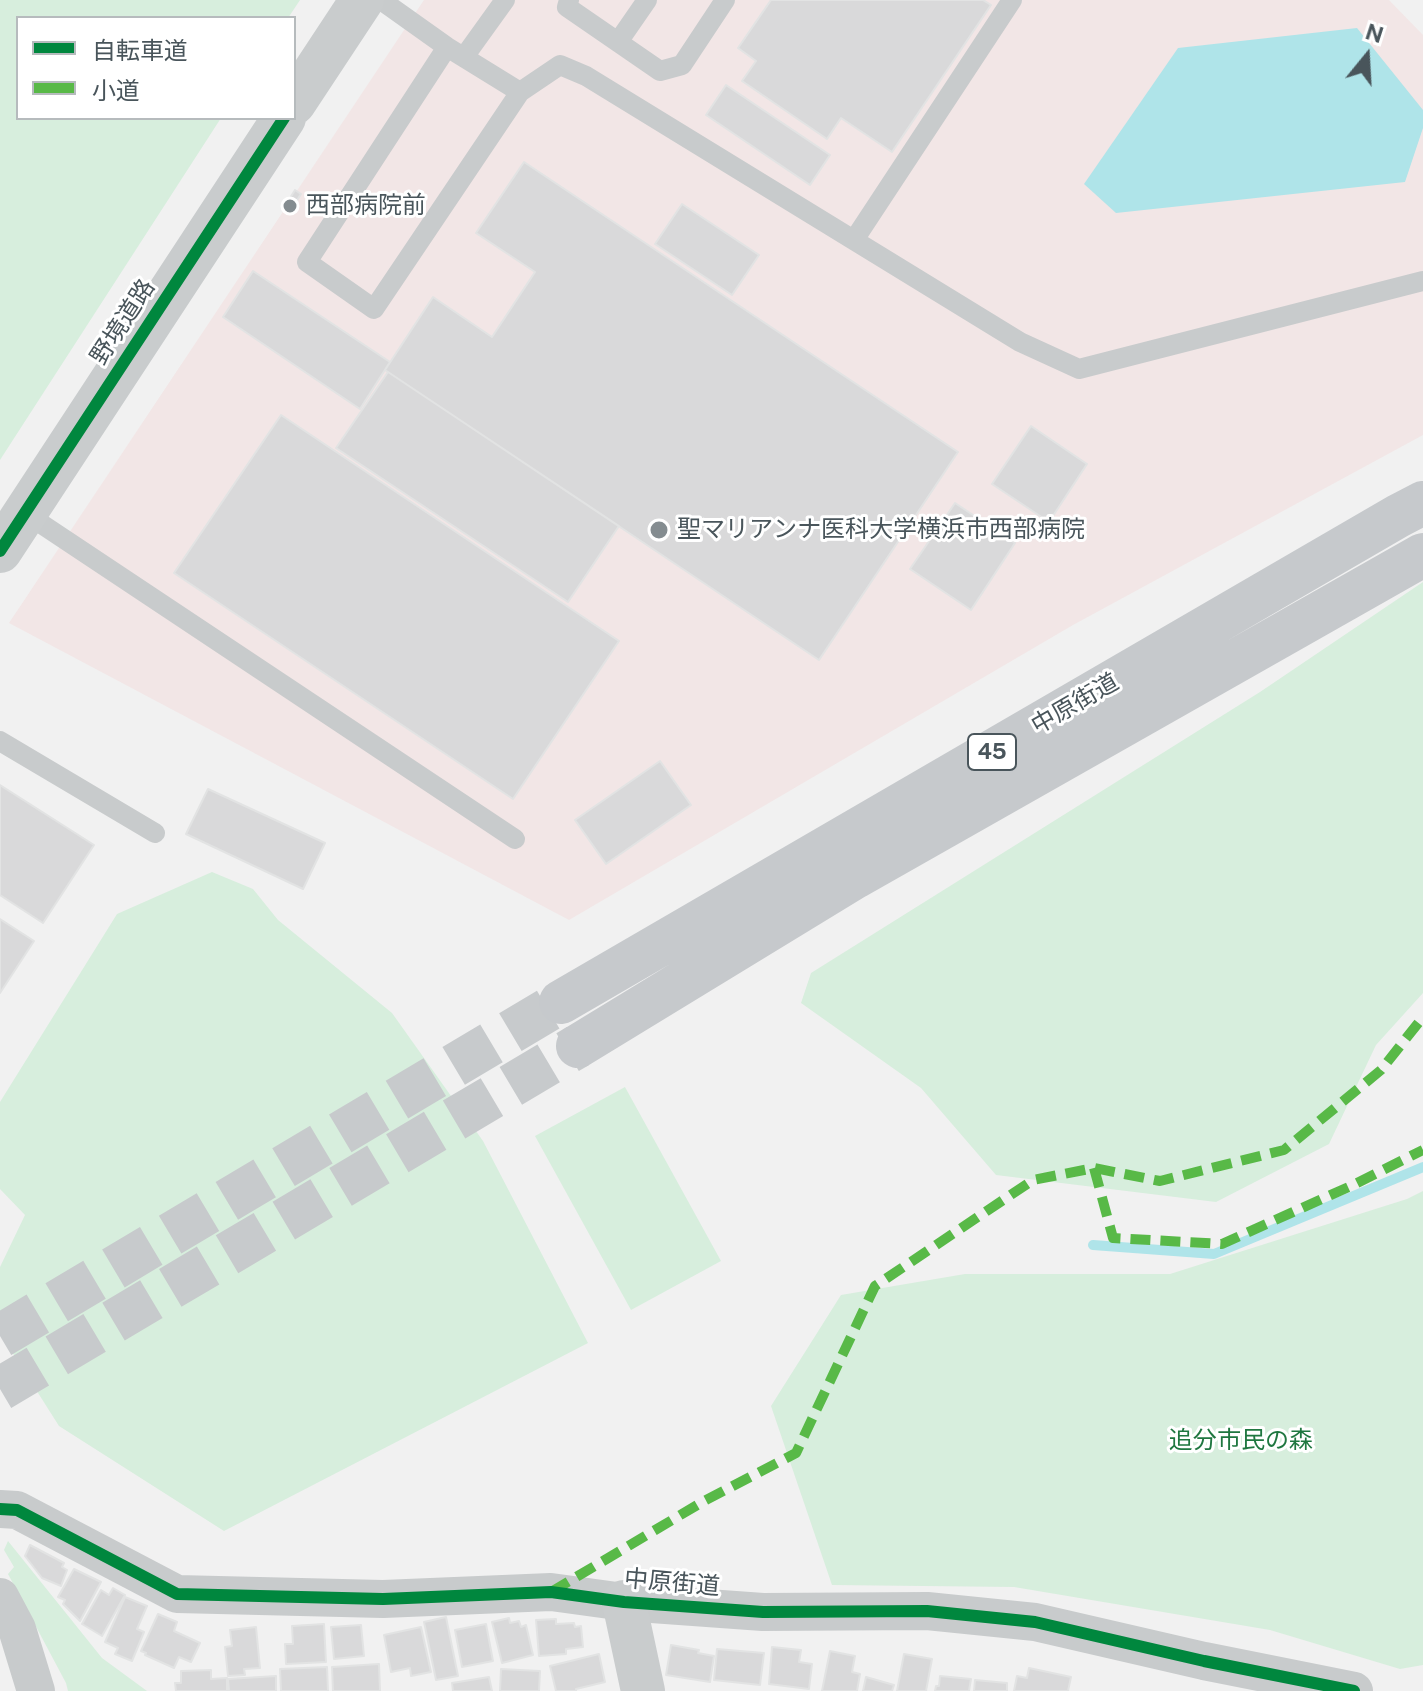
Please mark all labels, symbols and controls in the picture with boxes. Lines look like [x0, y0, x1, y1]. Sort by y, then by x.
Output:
legend [16, 16, 296, 120]
north arrow [1327, 16, 1407, 96]
text: N [1362, 18, 1387, 48]
text: 自転車道 [92, 36, 188, 64]
text: 小道 [92, 76, 140, 104]
place label: 西部病院前 [306, 192, 426, 220]
marker: 西部病院前 [281, 197, 299, 215]
street label: 野境道路 [85, 274, 161, 370]
place label: 聖マリアンナ医科大学横浜市西部病院 [677, 516, 1085, 544]
marker: 聖マリアンナ医科大学横浜市西部病院 [648, 519, 670, 541]
street label: 中原街道 [1026, 668, 1124, 740]
road number: 45 [968, 734, 1016, 770]
park label: 追分市民の森 [1169, 1427, 1313, 1455]
street label: 中原街道 [623, 1564, 721, 1602]

